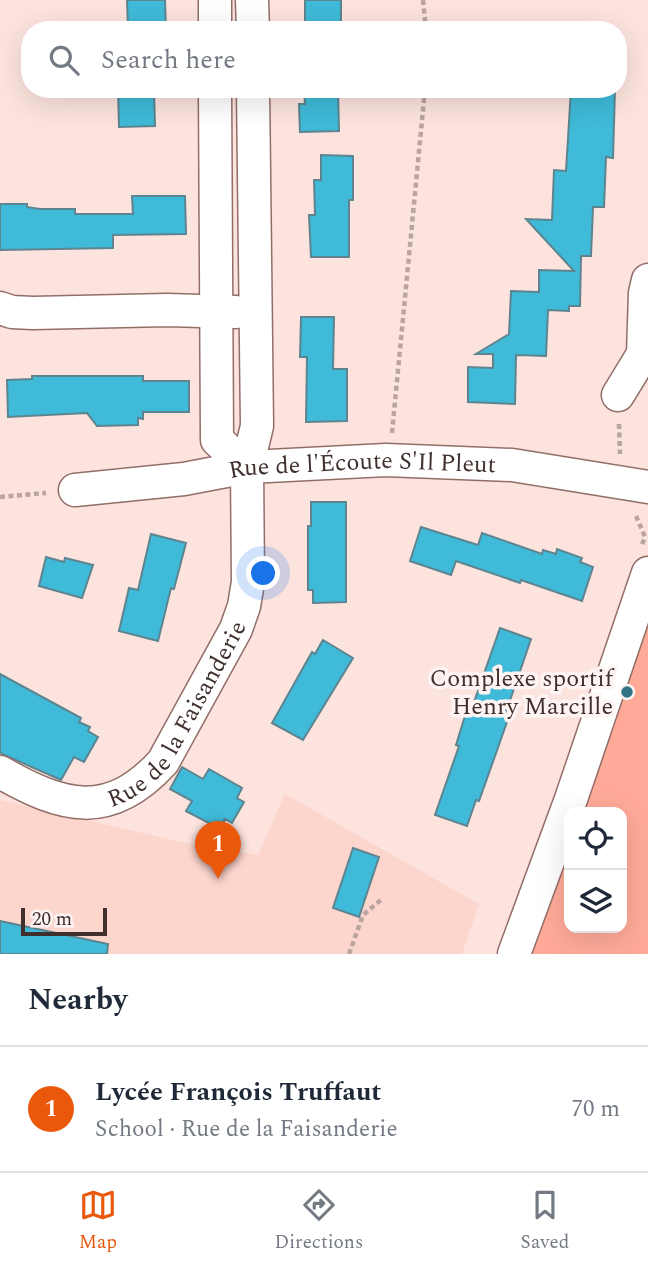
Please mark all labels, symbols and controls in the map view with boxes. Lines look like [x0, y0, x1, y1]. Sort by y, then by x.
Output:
search box [21, 21, 627, 98]
text: Search here [101, 40, 236, 80]
icon: search [45, 41, 83, 79]
street label: Rue de l'Écoute S'Il Pleut [225, 443, 497, 489]
your location [246, 556, 280, 590]
street label: Rue de la Faisanderie [102, 616, 256, 818]
place label: Complexe sportif Henry Marcille [430, 661, 615, 725]
marker: Complexe sportif Henry Marcille [619, 684, 635, 700]
map controls [564, 807, 627, 933]
button: locate [564, 807, 627, 870]
pin: 1 [195, 821, 241, 879]
button: layers [564, 870, 627, 933]
scale bar [21, 905, 107, 937]
text: 20 m [32, 905, 72, 934]
text: Nearby [28, 977, 127, 1023]
text: Lycée François Truffaut [95, 1072, 381, 1112]
text: 1 [45, 1092, 57, 1127]
text: 70 m [571, 1092, 620, 1127]
text: School · Rue de la Faisanderie [95, 1112, 398, 1147]
tab: Map [79, 1186, 117, 1257]
tab: Directions [274, 1186, 363, 1257]
tab: Saved [521, 1186, 569, 1257]

